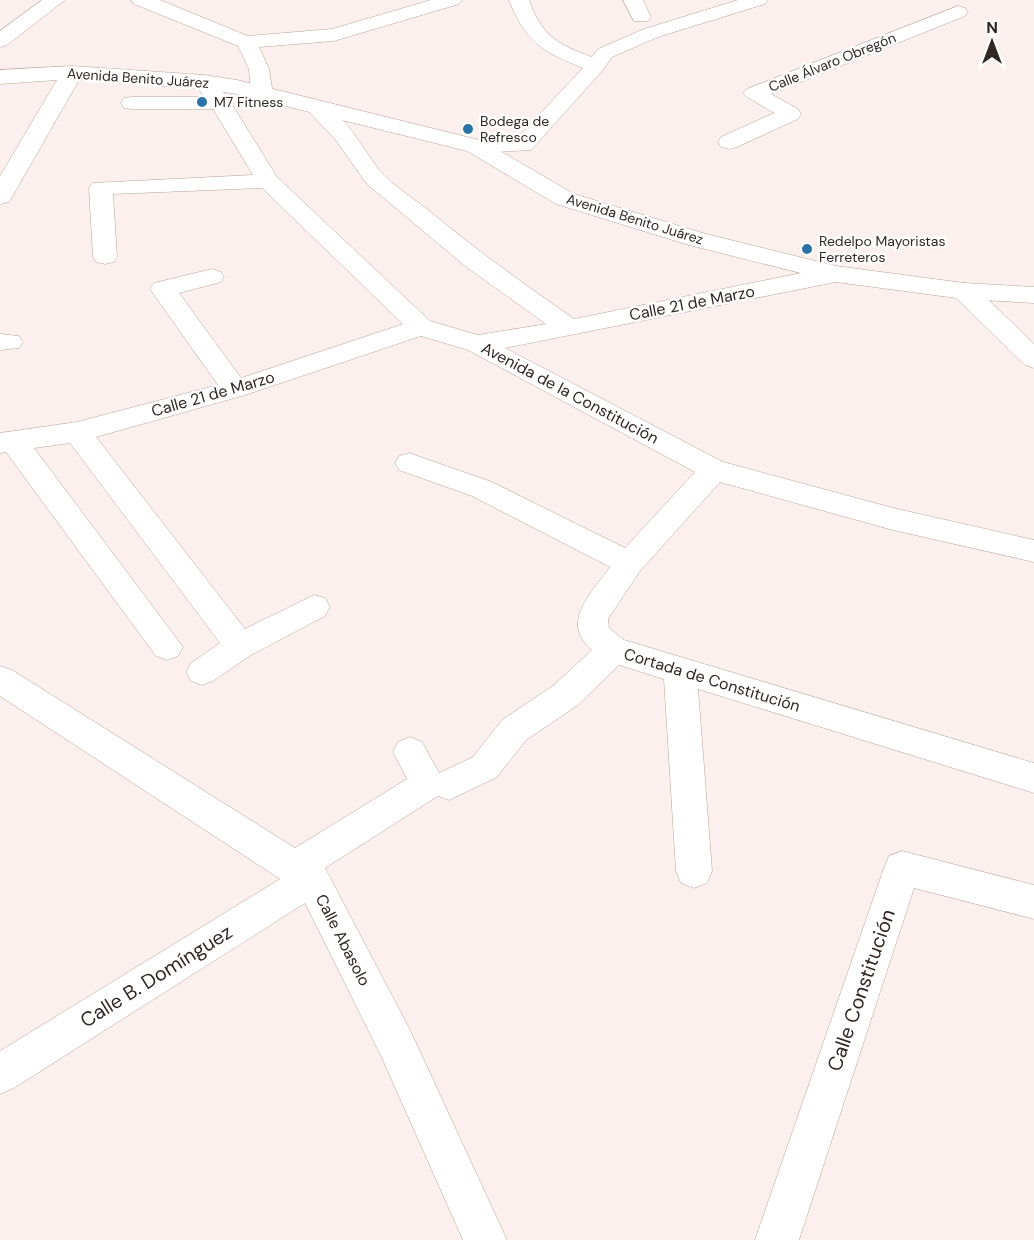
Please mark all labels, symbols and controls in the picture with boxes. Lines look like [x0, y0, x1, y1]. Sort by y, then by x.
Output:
north arrow [962, 12, 1022, 72]
text: N [986, 17, 998, 38]
street label: Calle Álvaro Obregón [766, 28, 898, 96]
street label: Avenida Benito Juárez [66, 64, 210, 92]
place label: M7 Fitness [214, 93, 283, 111]
marker: M7 Fitness [195, 95, 209, 109]
place label: Bodega de Refresco [480, 112, 549, 146]
marker: Bodega de Refresco [461, 122, 475, 136]
street label: Avenida Benito Juárez [564, 190, 706, 248]
place label: Redelpo Mayoristas Ferreteros [819, 232, 946, 266]
marker: Redelpo Mayoristas Ferreteros [800, 242, 814, 256]
street label: Calle 21 de Marzo [627, 281, 757, 325]
street label: Avenida de la Constitución [478, 337, 662, 449]
street label: Calle 21 de Marzo [149, 366, 277, 422]
street label: Cortada de Constitución [621, 643, 803, 717]
street label: Calle Abasolo [311, 890, 375, 990]
street label: Calle Constitución [821, 906, 901, 1074]
street label: Calle B. Domínguez [75, 919, 237, 1033]

